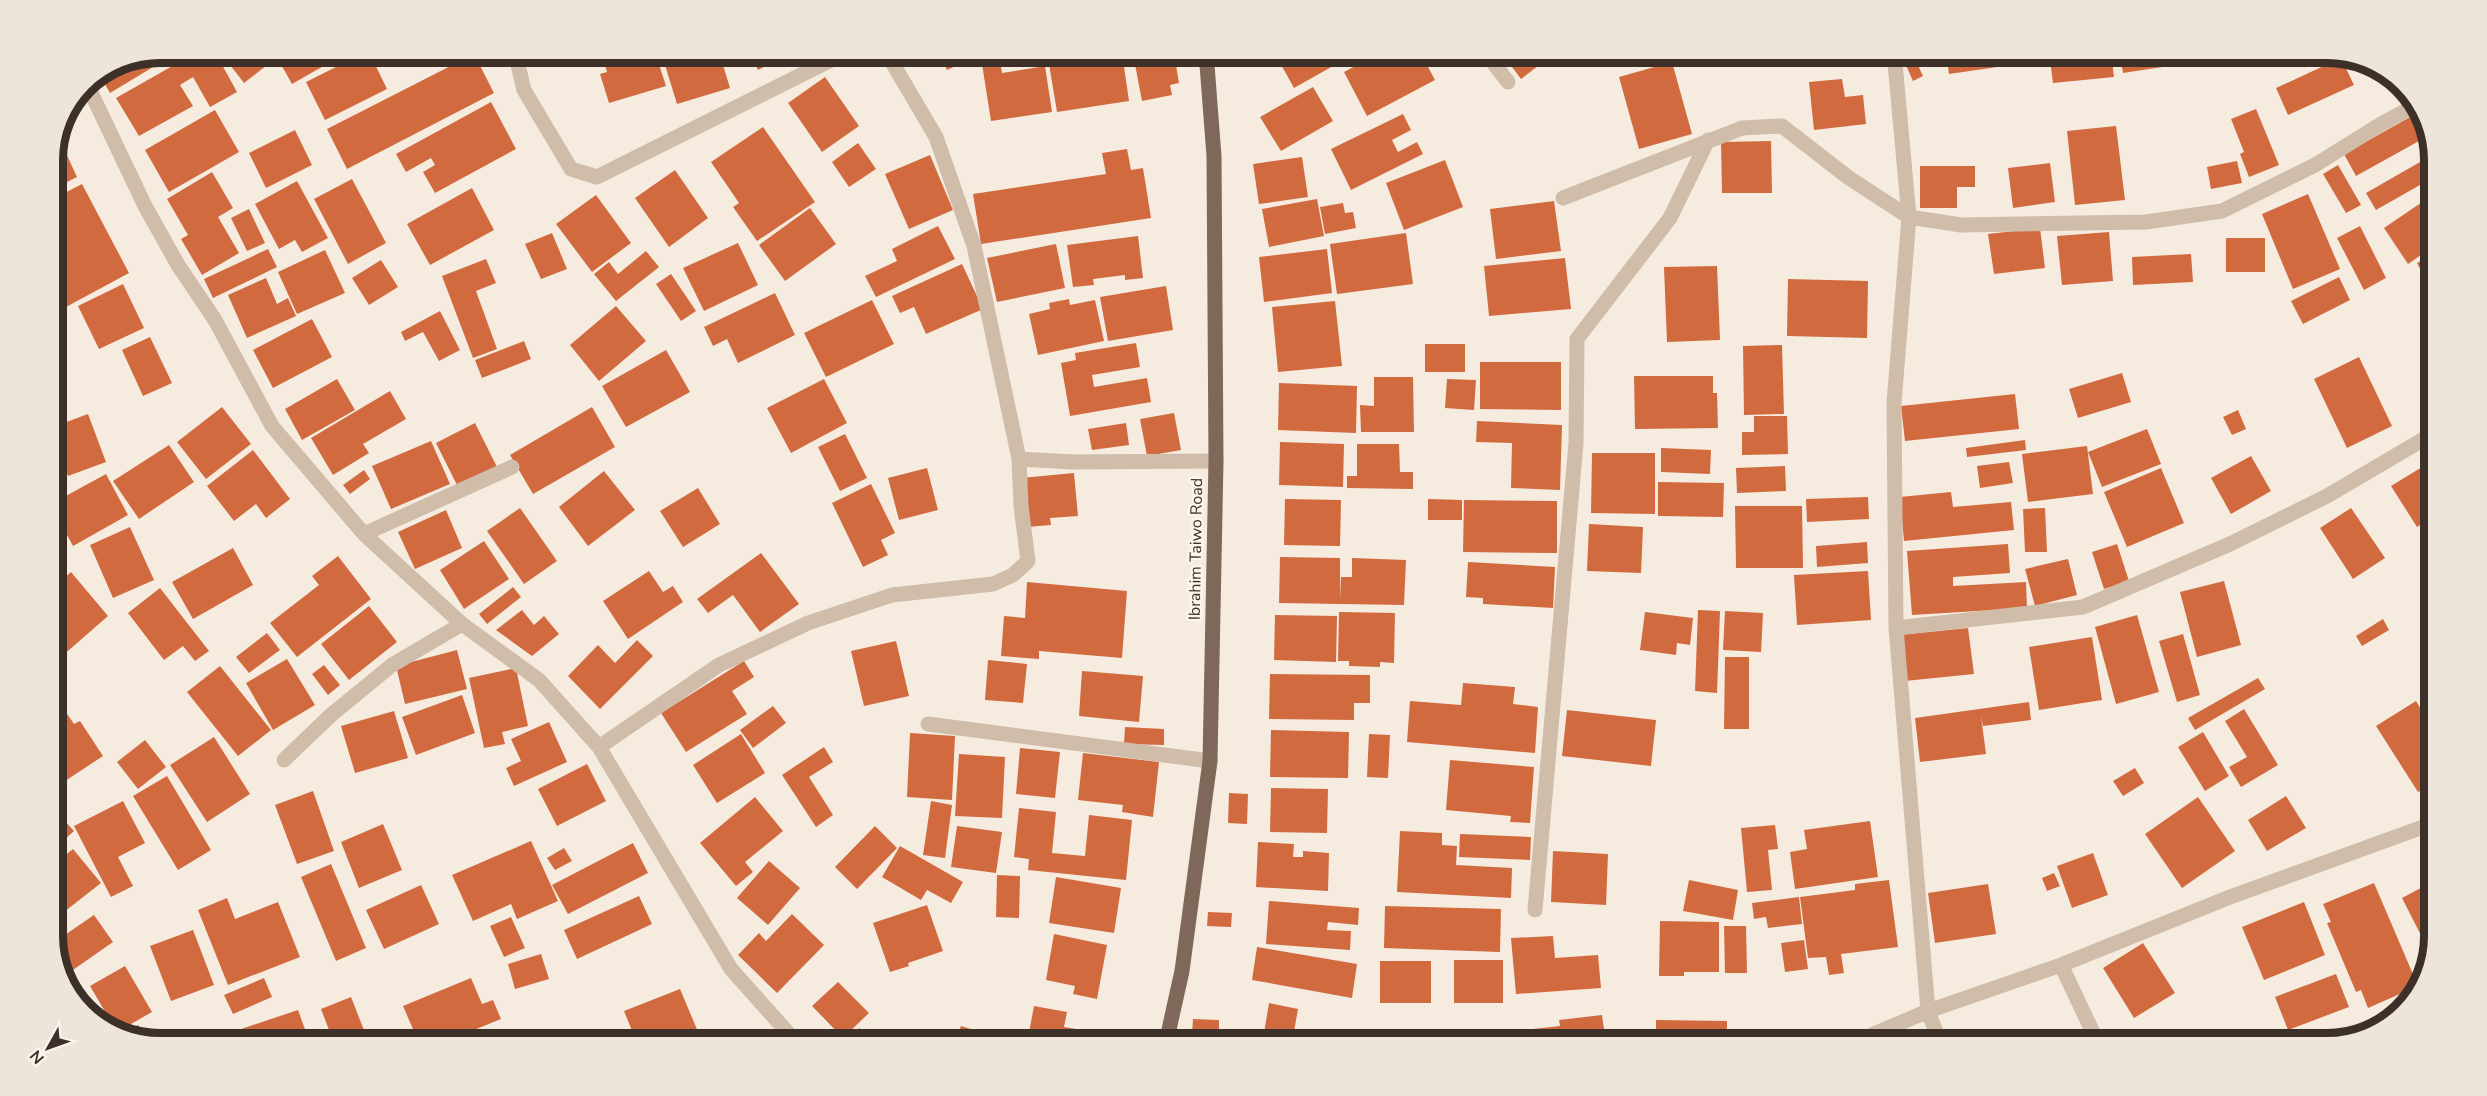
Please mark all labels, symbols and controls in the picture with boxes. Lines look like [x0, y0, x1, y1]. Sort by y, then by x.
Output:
street label: Ibrahim Taiwo Road [1184, 478, 1208, 620]
north arrow [18, 1018, 78, 1078]
text: N [25, 1045, 50, 1069]

